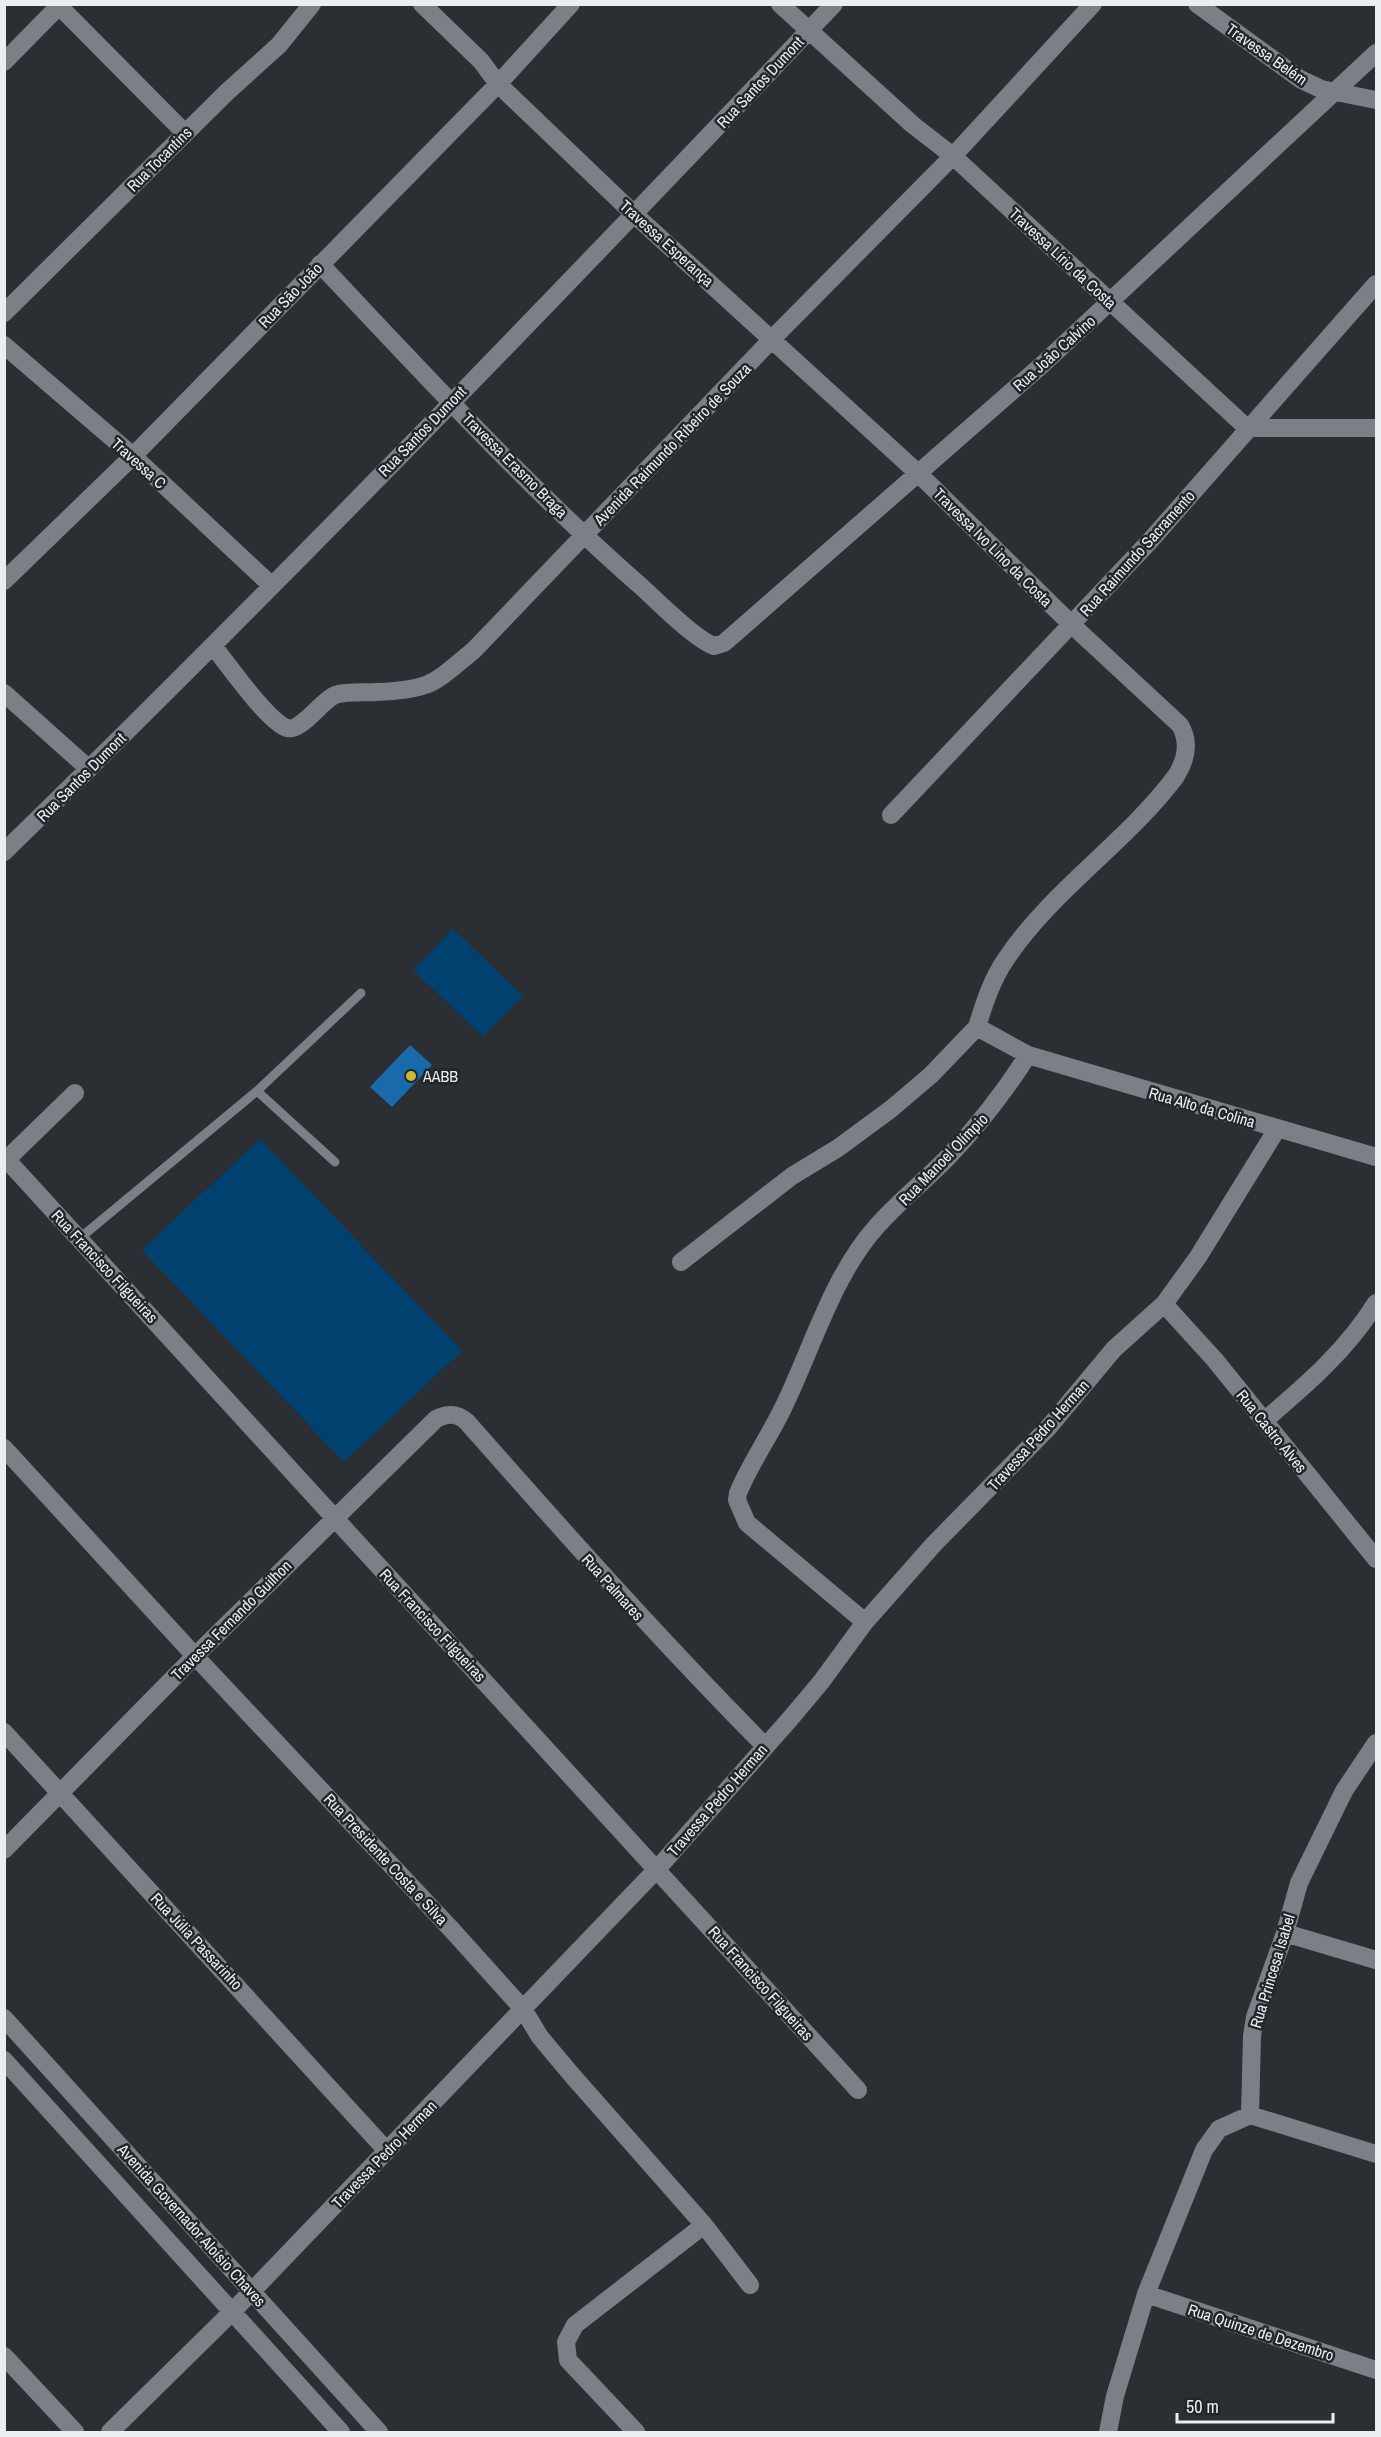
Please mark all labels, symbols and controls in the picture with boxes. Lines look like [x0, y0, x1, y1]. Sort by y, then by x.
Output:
street label: Travessa Belém [1222, 18, 1312, 90]
street label: Rua Santos Dumont [712, 31, 809, 133]
street label: Rua Tocantins [122, 122, 196, 196]
street label: Travessa Esperança [615, 195, 719, 292]
street label: Travessa Lírio da Costa [1004, 202, 1122, 314]
street label: Rua São João [253, 257, 327, 333]
street label: Rua João Calvino [1008, 310, 1100, 396]
street label: Avenida Raimundo Ribeiro de Souza [588, 357, 756, 531]
street label: Rua Santos Dumont [373, 381, 471, 481]
street label: Travessa Erasmo Braga [457, 407, 573, 523]
street label: Travessa C [107, 433, 171, 493]
street label: Travessa Ivo Lino da Costa [929, 483, 1058, 612]
street label: Rua Raimundo Sacramento [1074, 485, 1200, 621]
street label: Rua Santos Dumont [31, 727, 131, 827]
place label: AABB [422, 1065, 458, 1087]
marker: AABB [404, 1069, 418, 1083]
street label: Rua Alto da Colina [1146, 1081, 1258, 1133]
street label: Rua Manoel Olímpio [893, 1108, 993, 1210]
street label: Rua Francisco Filgueiras [47, 1205, 163, 1327]
street label: Travessa Pedro Herman [982, 1375, 1094, 1495]
street label: Rua Castro Alves [1232, 1385, 1312, 1477]
street label: Rua Palmares [577, 1549, 649, 1625]
street label: Travessa Fernando Guilhon [166, 1555, 296, 1685]
street label: Rua Francisco Filgueiras [375, 1564, 491, 1686]
street label: Travessa Pedro Herman [662, 1739, 772, 1861]
street label: Rua Presidente Costa e Silva [319, 1788, 453, 1930]
street label: Rua Júlia Passarinho [146, 1888, 248, 1994]
street label: Rua Princesa Isabel [1244, 1911, 1300, 2031]
street label: Rua Francisco Filgueiras [704, 1921, 818, 2045]
street label: Travessa Pedro Herman [327, 2095, 441, 2213]
street label: Avenida Governador Aloísio Chaves [112, 2138, 271, 2311]
street label: Rua Quinze de Dezembro [1185, 2298, 1337, 2366]
scale bar [1177, 2386, 1333, 2424]
text: 50 m [1186, 2394, 1219, 2419]

